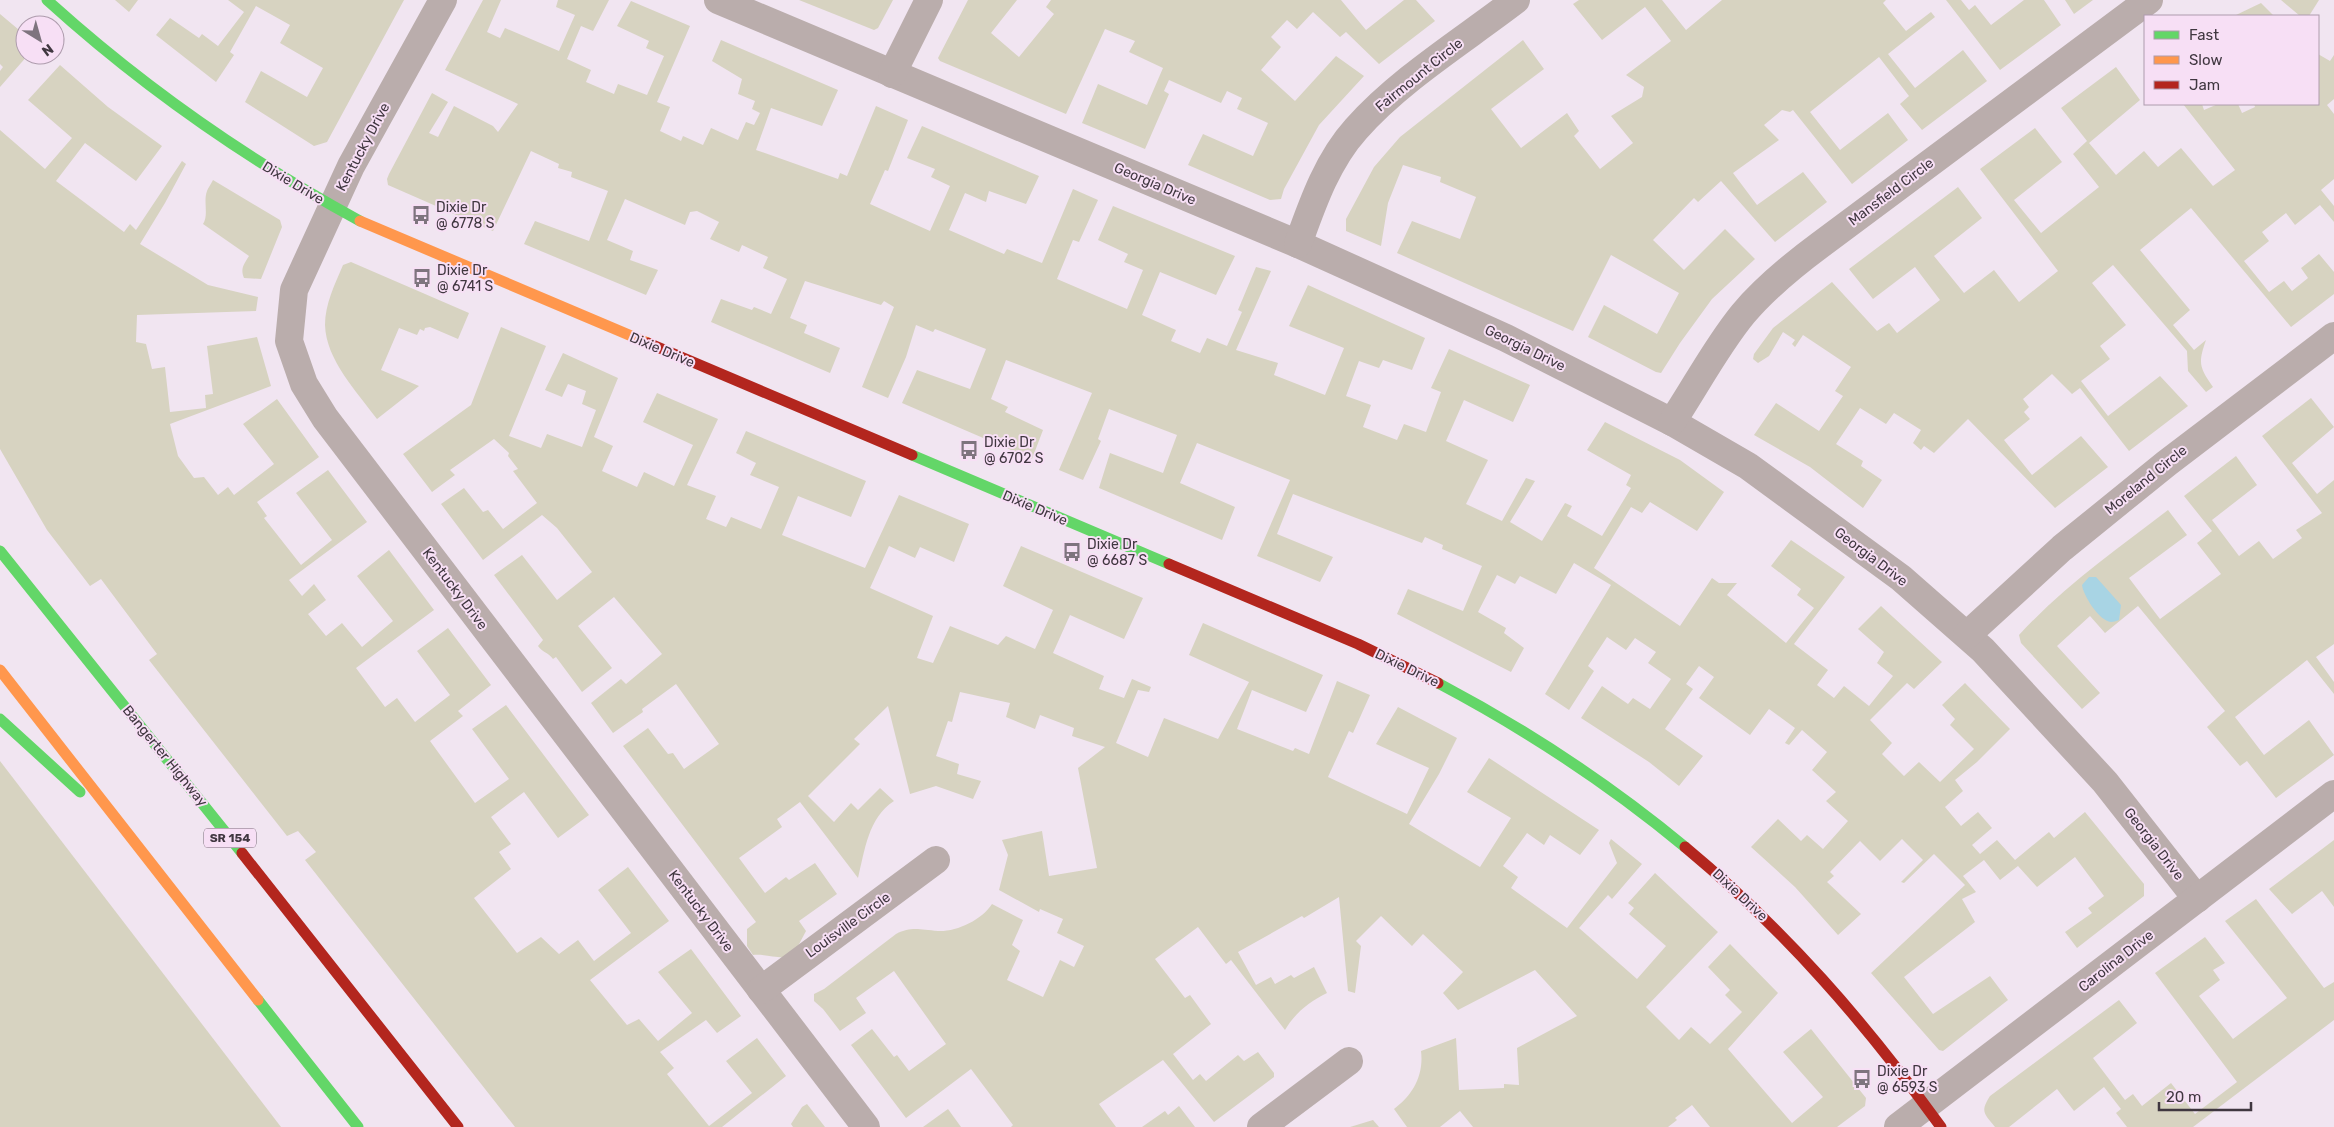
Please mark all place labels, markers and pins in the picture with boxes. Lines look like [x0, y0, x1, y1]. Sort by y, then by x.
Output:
place label: Dixie Dr @ 6778 S [436, 199, 495, 232]
bus stop icon: Dixie Dr @ 6778 S [410, 204, 432, 226]
place label: Dixie Dr @ 6741 S [437, 262, 494, 295]
bus stop icon: Dixie Dr @ 6741 S [411, 267, 433, 289]
place label: Dixie Dr @ 6702 S [984, 434, 1044, 467]
bus stop icon: Dixie Dr @ 6702 S [958, 439, 980, 461]
place label: Dixie Dr @ 6687 S [1087, 536, 1147, 569]
bus stop icon: Dixie Dr @ 6687 S [1061, 541, 1083, 563]
place label: Dixie Dr @ 6593 S [1877, 1063, 1938, 1096]
bus stop icon: Dixie Dr @ 6593 S [1851, 1068, 1873, 1090]

